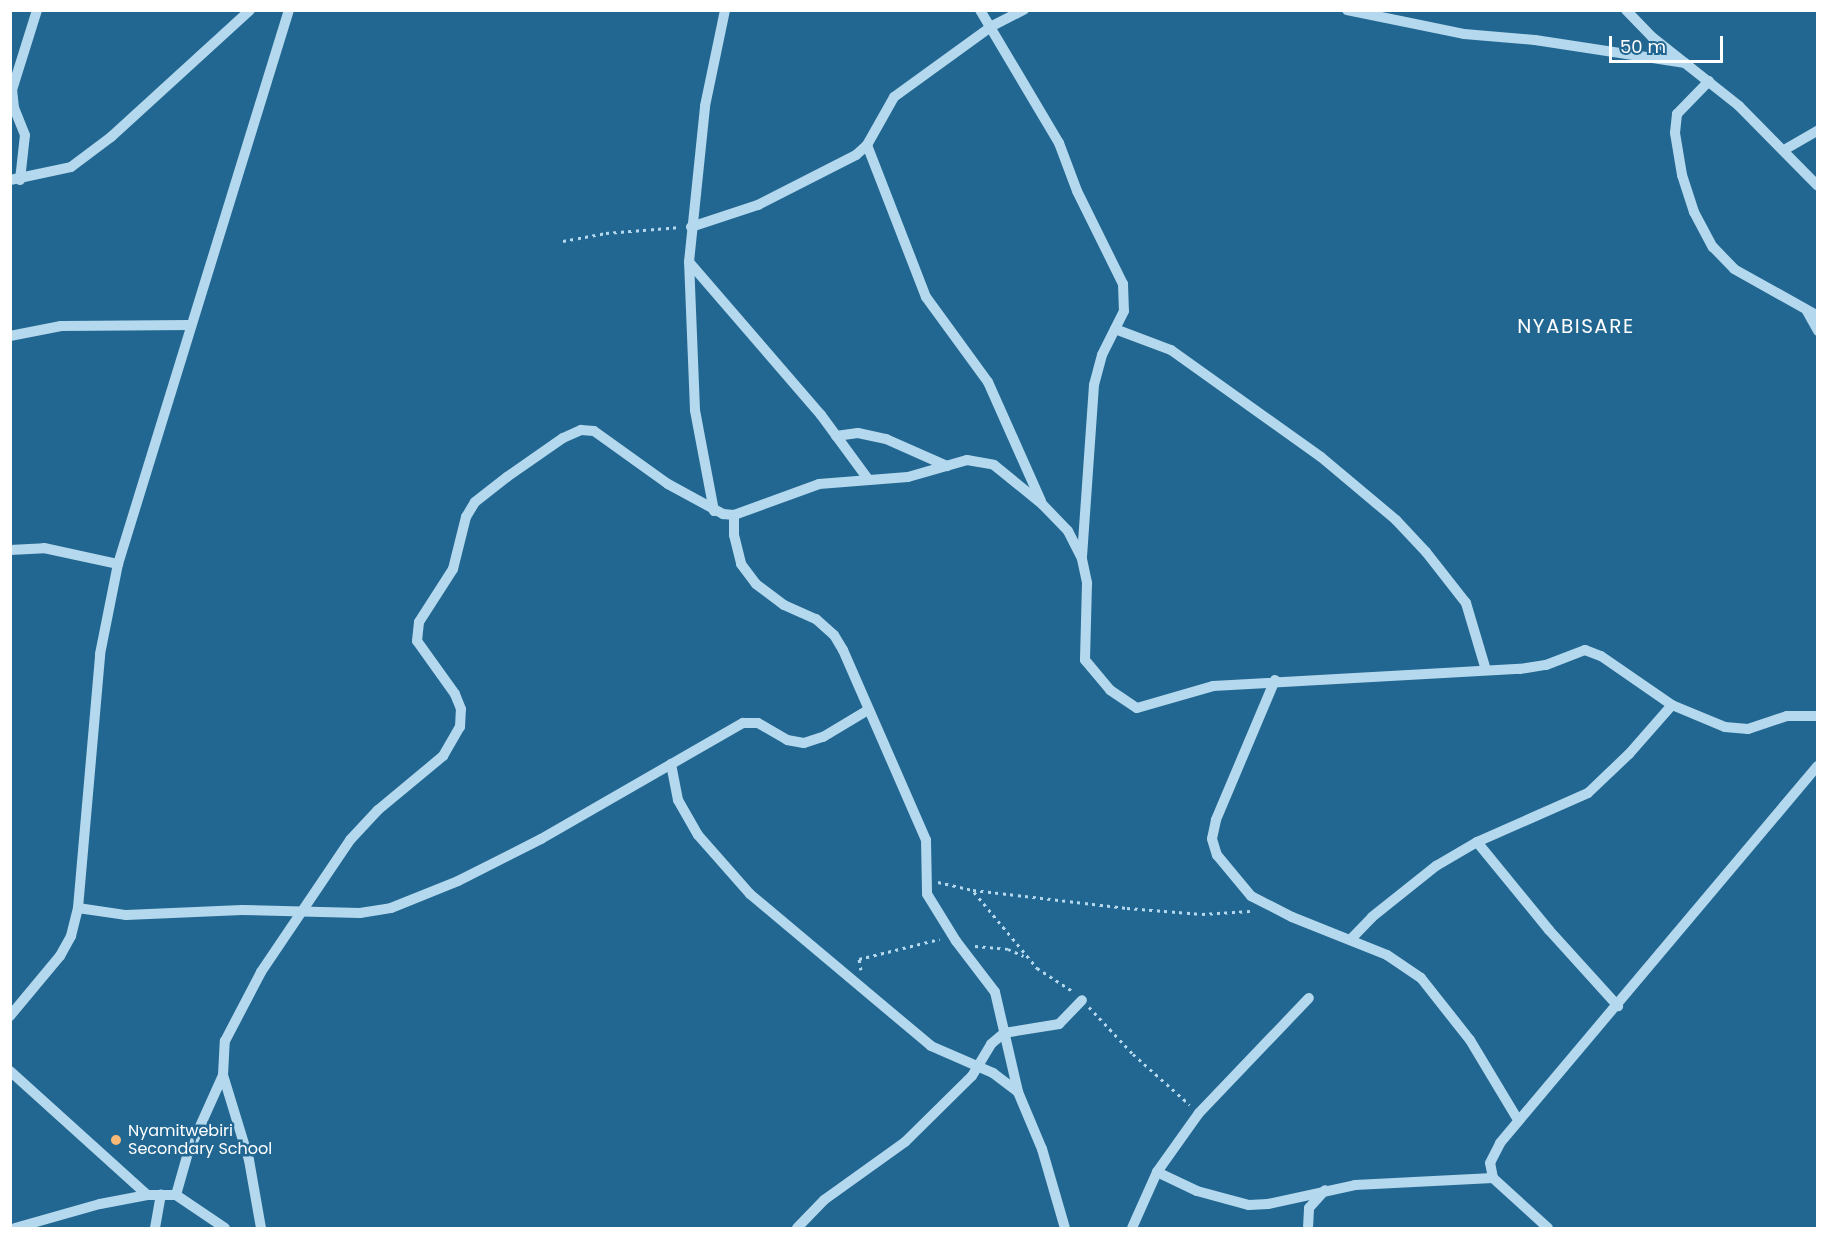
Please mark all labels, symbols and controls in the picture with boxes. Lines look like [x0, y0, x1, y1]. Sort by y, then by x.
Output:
scale bar [1612, 24, 1726, 62]
text: 50 m [1620, 34, 1666, 59]
district label: NYABISARE [1517, 314, 1635, 338]
place label: Nyamitwebiri Secondary School [128, 1121, 272, 1159]
marker: Nyamitwebiri Secondary School [109, 1133, 123, 1147]

